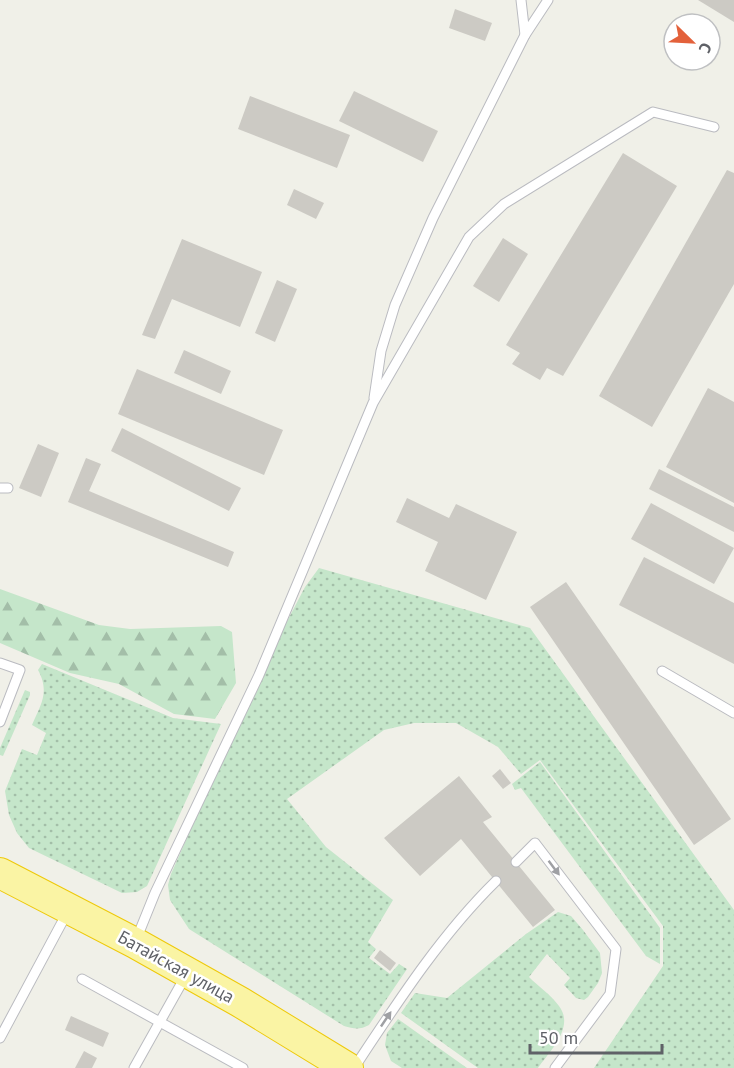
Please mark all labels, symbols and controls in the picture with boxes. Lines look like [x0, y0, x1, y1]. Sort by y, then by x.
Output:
north arrow [662, 12, 722, 72]
text: С [695, 40, 717, 56]
one-way arrow [548, 860, 560, 876]
street label: Батайская улица [114, 925, 238, 1008]
one-way arrow [381, 1011, 392, 1028]
scale bar [530, 1017, 662, 1055]
text: 50 m [539, 1026, 578, 1049]

